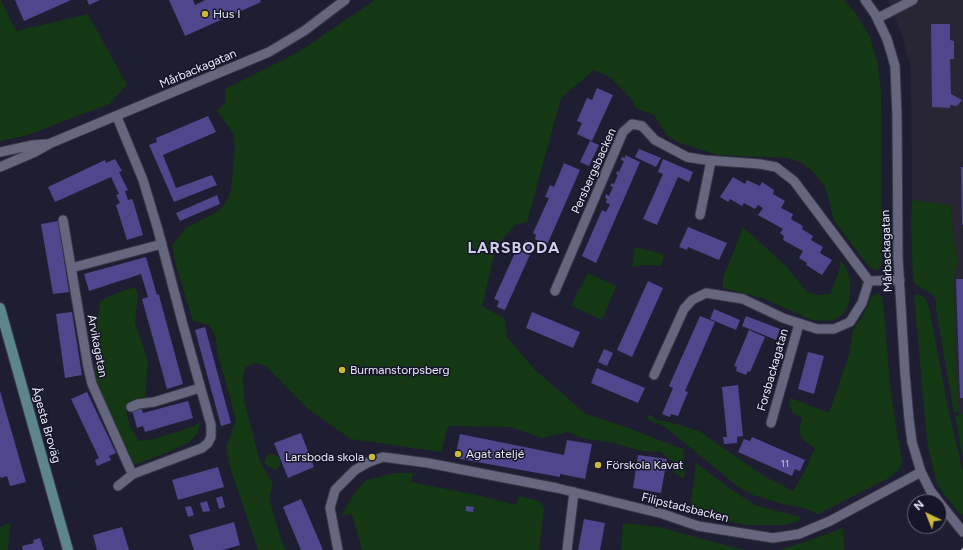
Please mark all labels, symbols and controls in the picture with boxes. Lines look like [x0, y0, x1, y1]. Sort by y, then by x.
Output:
place label: Hus I [213, 7, 241, 21]
marker: Hus I [200, 9, 210, 19]
street label: Mårbackagatan [157, 46, 239, 92]
street label: Persbergsbacken [569, 126, 619, 216]
street label: Mårbackagatan [878, 210, 896, 292]
district label: LARSBODA [467, 238, 561, 258]
street label: Arvikagatan [84, 313, 110, 379]
street label: Forsbackagatan [754, 327, 792, 413]
place label: Burmanstorpsberg [350, 363, 450, 377]
marker: Burmanstorpsberg [337, 365, 347, 375]
street label: Ågesta Broväg [28, 385, 64, 465]
place label: Agat ateljé [466, 447, 524, 461]
marker: Agat ateljé [453, 449, 463, 459]
place label: Larsboda skola [285, 450, 364, 464]
marker: Larsboda skola [367, 452, 377, 462]
place label: Förskola Kavat [606, 458, 683, 472]
house number: 11 [781, 458, 789, 470]
marker: Förskola Kavat [593, 460, 603, 470]
street label: Filipstadsbacken [640, 490, 730, 526]
north arrow [907, 494, 947, 534]
text: N [912, 498, 927, 513]

